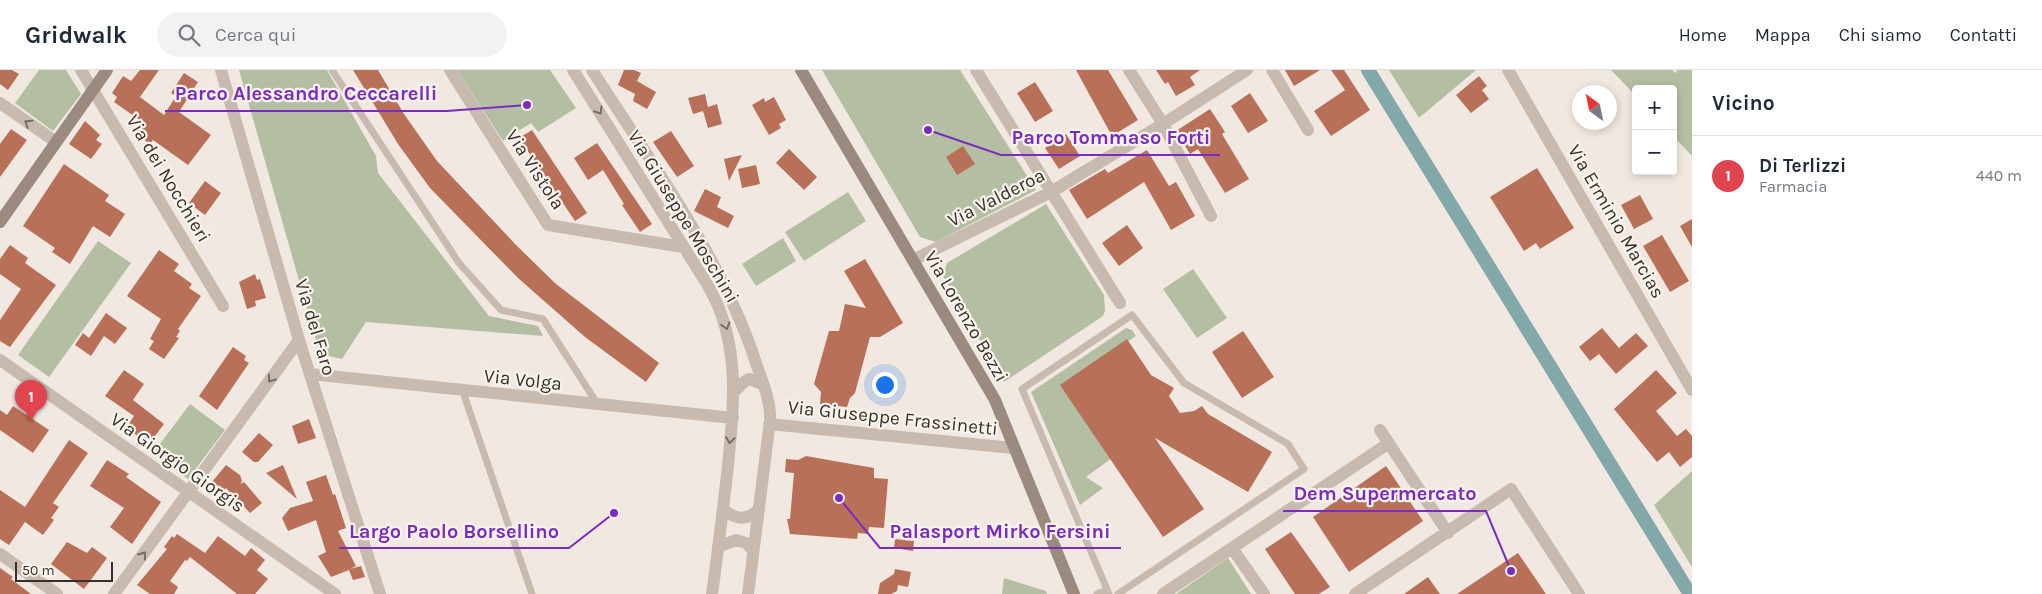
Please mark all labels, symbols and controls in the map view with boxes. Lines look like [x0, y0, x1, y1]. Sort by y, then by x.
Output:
search box [157, 12, 507, 57]
text: Gridwalk [25, 21, 127, 49]
icon: search [175, 21, 203, 49]
text: Cerca qui [215, 24, 296, 46]
text: Home [1679, 24, 1727, 46]
text: Mappa [1755, 24, 1811, 46]
text: Chi siamo [1839, 24, 1922, 46]
text: Contatti [1950, 24, 2017, 46]
callout: Parco Alessandro Ceccarelli [165, 76, 447, 111]
text: Parco Alessandro Ceccarelli [175, 82, 437, 105]
north arrow [1572, 85, 1617, 130]
map controls [1632, 85, 1677, 175]
button: + [1632, 85, 1677, 130]
text: Vicino [1712, 91, 1775, 115]
one-way arrow [592, 106, 602, 115]
street label: Via dei Nocchieri [121, 111, 215, 246]
one-way arrow [24, 120, 34, 129]
callout: Parco Tommaso Forti [1001, 120, 1220, 155]
street label: Via Vistola [501, 125, 569, 214]
street label: Via Giuseppe Moschini [623, 126, 743, 307]
text: Parco Tommaso Forti [1012, 126, 1210, 149]
button: − [1632, 130, 1677, 175]
street label: Via Erminio Marcias [1563, 141, 1669, 302]
text: Di Terlizzi [1759, 155, 1846, 177]
street label: Via Valderoa [944, 164, 1049, 232]
text: 1 [1725, 166, 1731, 185]
text: 440 m [1976, 166, 2022, 185]
text: Farmacia [1759, 177, 1827, 196]
street label: Via Lorenzo Bezzi [920, 247, 1013, 386]
street label: Via del Faro [290, 277, 340, 378]
one-way arrow [720, 321, 731, 330]
street label: Via Volga [483, 365, 563, 395]
your location [872, 372, 898, 398]
one-way arrow [268, 373, 277, 383]
pin: 1 [15, 380, 47, 421]
street label: Via Giuseppe Frassinetti [787, 396, 999, 440]
street label: Via Giorgio Giorgis [106, 408, 249, 517]
one-way arrow [725, 437, 736, 445]
callout: Dem Supermercato [1283, 476, 1486, 511]
text: Dem Supermercato [1293, 482, 1477, 505]
callout: Largo Paolo Borsellino [339, 513, 569, 548]
callout: Palasport Mirko Fersini [880, 513, 1121, 548]
text: Largo Paolo Borsellino [349, 520, 559, 543]
text: Palasport Mirko Fersini [890, 520, 1110, 543]
one-way arrow [137, 551, 146, 561]
scale bar [15, 559, 112, 582]
text: 50 m [22, 562, 55, 579]

